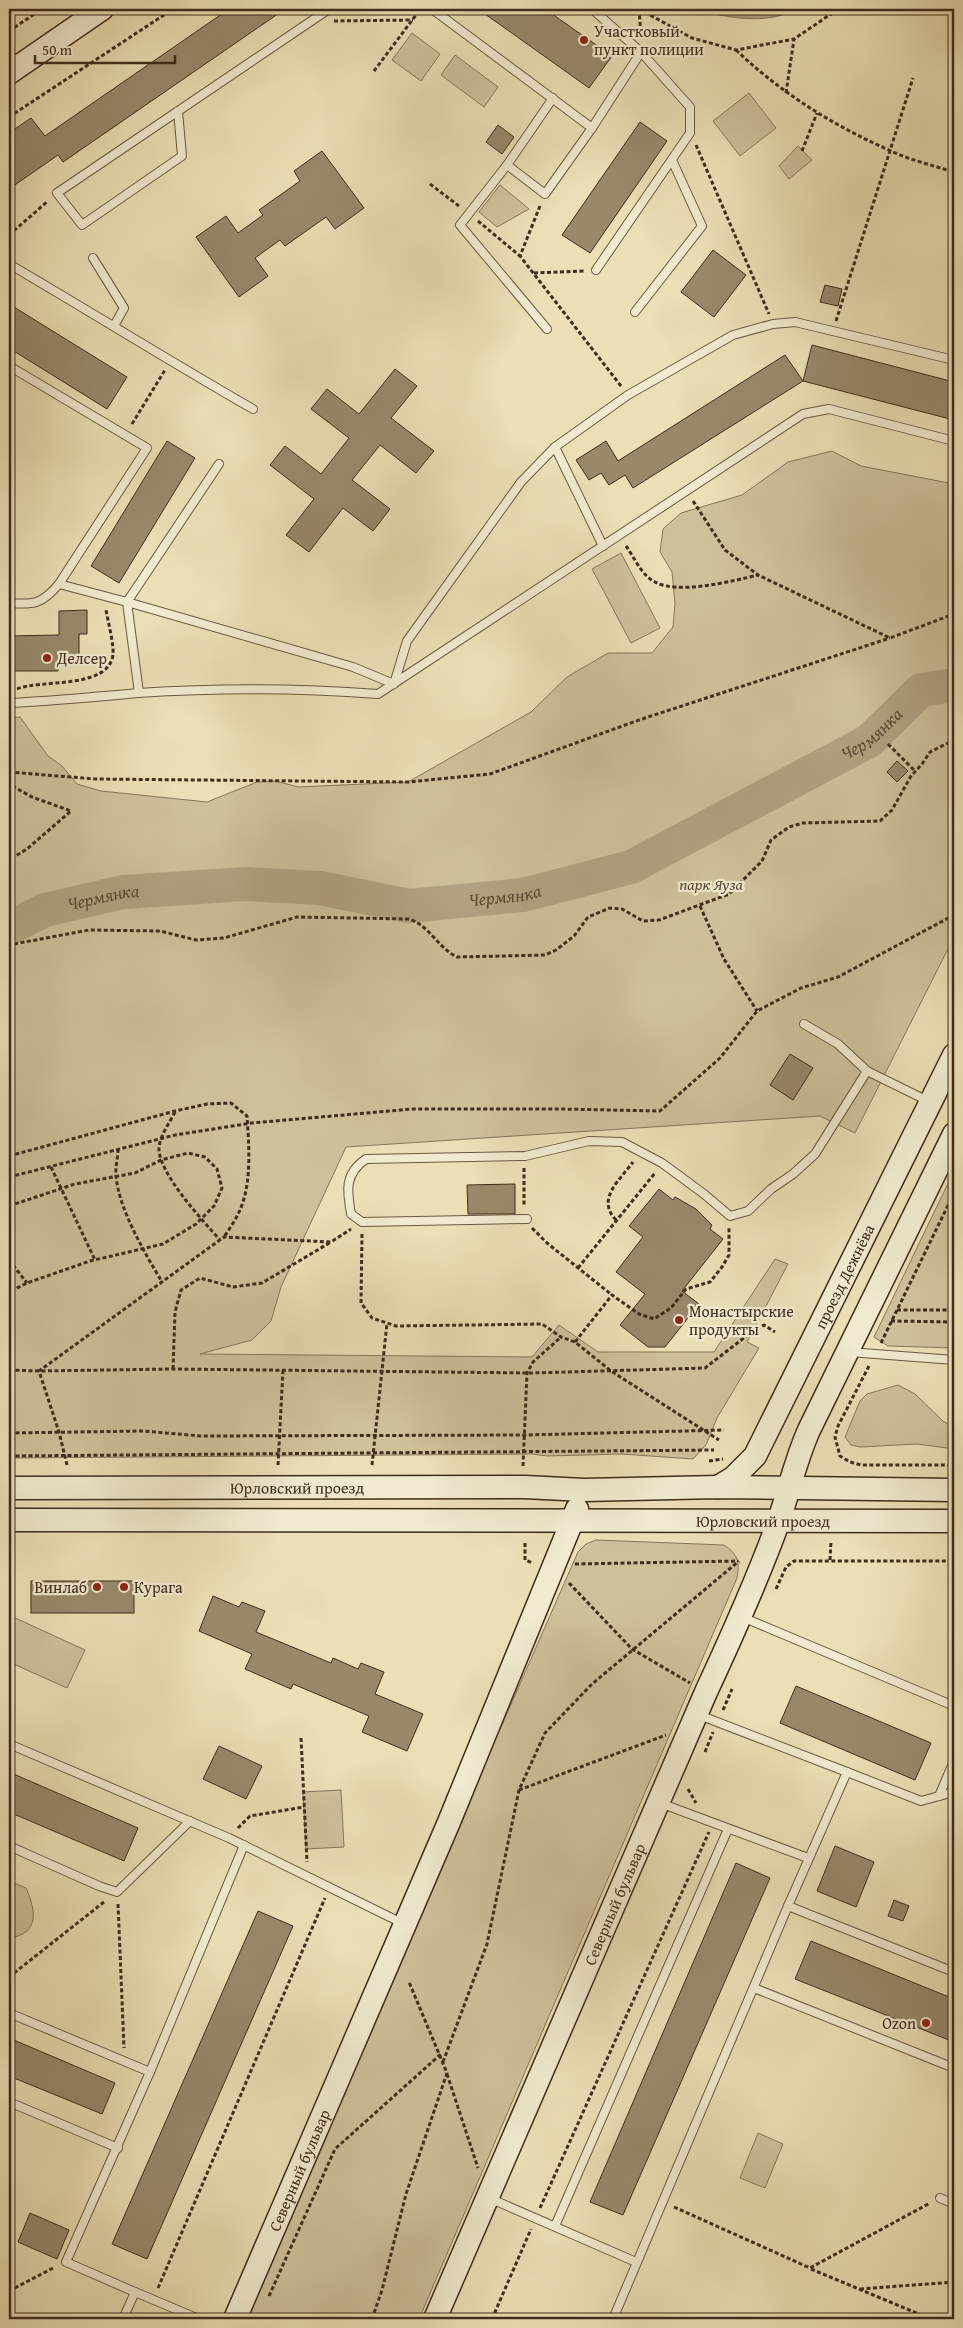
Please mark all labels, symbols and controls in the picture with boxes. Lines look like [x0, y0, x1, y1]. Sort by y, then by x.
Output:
place label: Участковый пункт полиции [594, 19, 704, 61]
scale bar [35, 32, 175, 64]
marker: Участковый пункт полиции [578, 34, 590, 46]
text: 50 m [42, 39, 73, 60]
place label: Делсер [56, 646, 107, 670]
marker: Делсер [41, 652, 53, 664]
water label: Чермянка [836, 701, 909, 767]
park label: парк Яуза [679, 872, 743, 896]
water label: Чермянка [65, 877, 141, 917]
water label: Чермянка [467, 877, 545, 913]
street label: проезд Дежнёва [808, 1220, 880, 1333]
place label: Монастырские продукты [689, 1299, 794, 1341]
marker: Монастырские продукты [673, 1314, 685, 1326]
street label: Юрловский проезд [230, 1475, 364, 1500]
street label: Юрловский проезд [696, 1509, 830, 1533]
place label: Винлаб [35, 1575, 87, 1599]
place label: Курага [134, 1575, 183, 1599]
marker: Винлаб [91, 1581, 103, 1593]
marker: Курага [118, 1581, 130, 1593]
street label: Северный бульвар [577, 1839, 651, 1969]
place label: Ozon [882, 2011, 916, 2035]
marker: Ozon [920, 2017, 932, 2029]
street label: Северный бульвар [262, 2105, 336, 2235]

